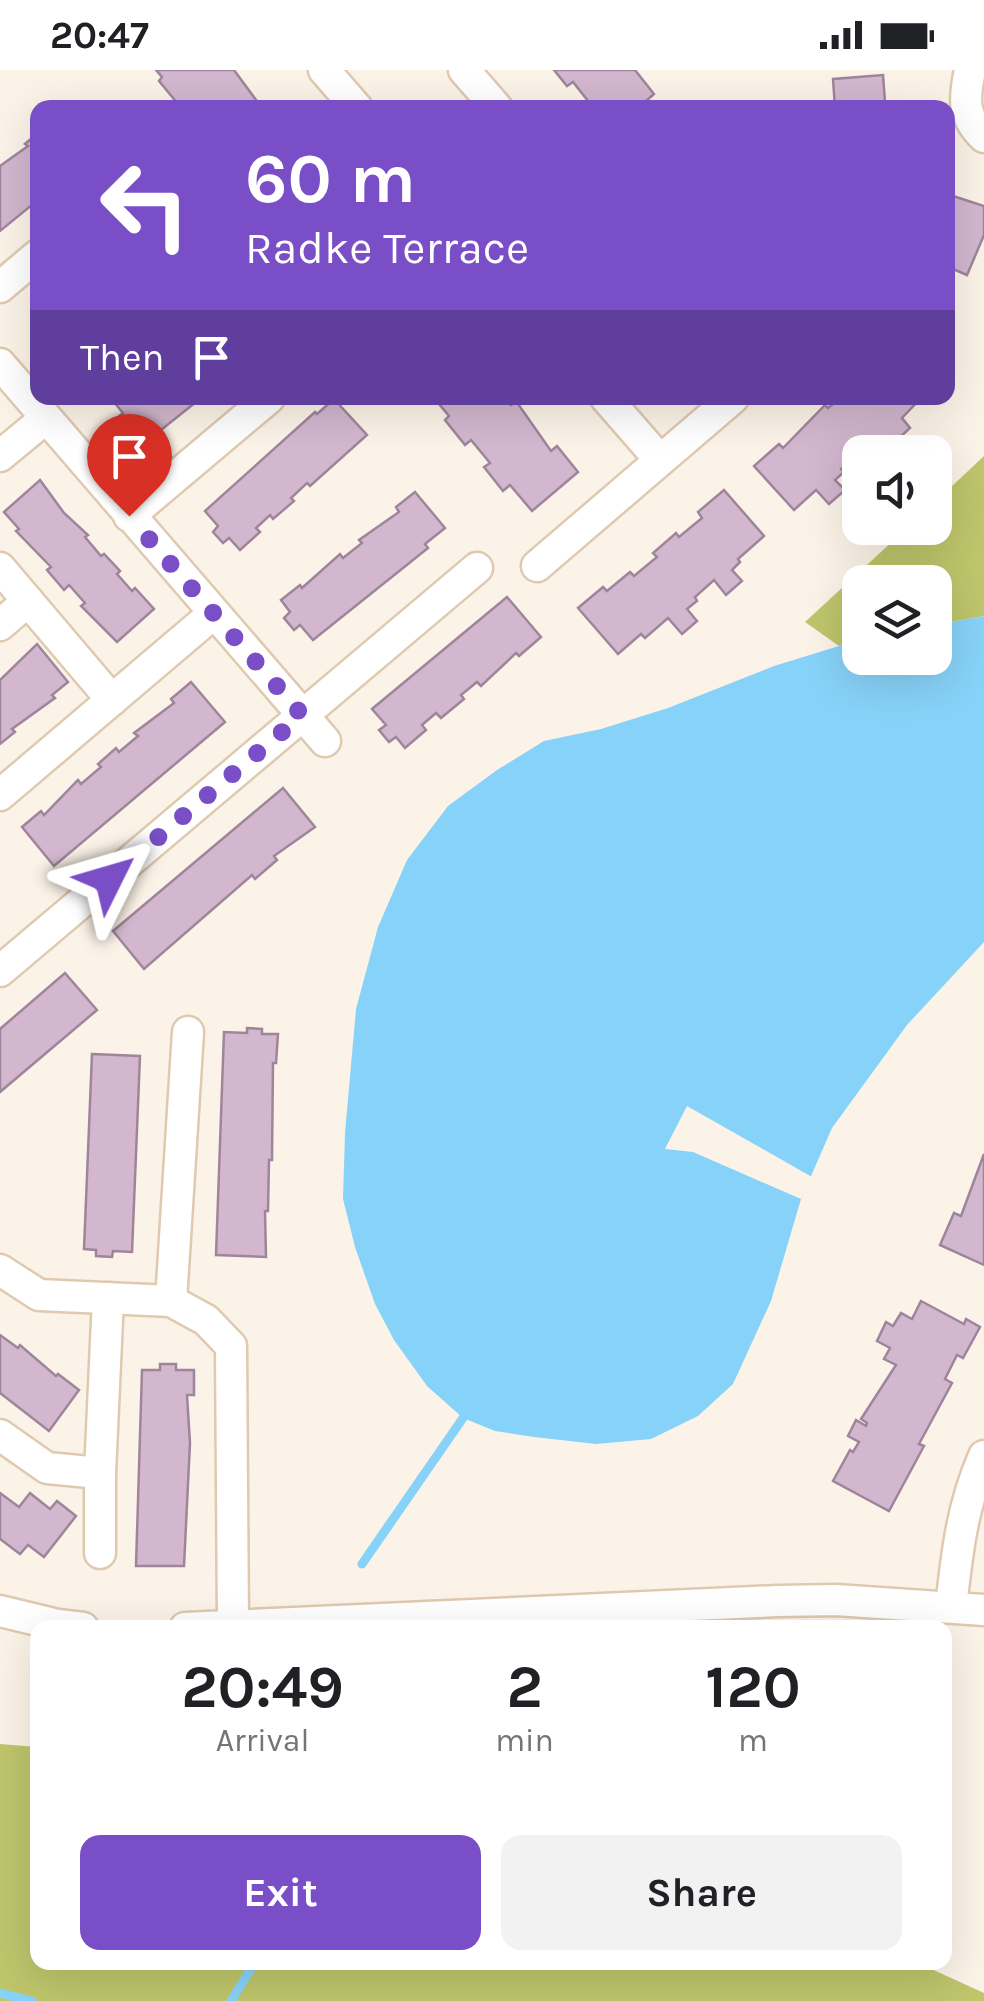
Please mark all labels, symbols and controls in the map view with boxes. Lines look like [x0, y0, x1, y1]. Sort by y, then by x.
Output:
text: 20:47 [50, 13, 149, 58]
text: 60 m [245, 138, 416, 220]
icon: left [80, 140, 210, 270]
text: Radke Terrace [245, 222, 529, 274]
icon: arrive [184, 330, 239, 385]
text: Then [80, 335, 164, 380]
pin [87, 414, 172, 517]
icon: arrive [102, 429, 157, 484]
map controls [842, 435, 952, 675]
button: sound [842, 435, 952, 545]
button: layers [842, 565, 952, 675]
position arrow [57, 827, 161, 931]
text: 20:49 [181, 1652, 344, 1722]
text: 2 [506, 1652, 543, 1722]
text: 120 [705, 1652, 801, 1722]
text: Arrival [216, 1722, 309, 1759]
text: min [495, 1722, 554, 1759]
text: m [738, 1722, 768, 1759]
button: Exit [80, 1835, 481, 1950]
button: Share [501, 1835, 902, 1950]

